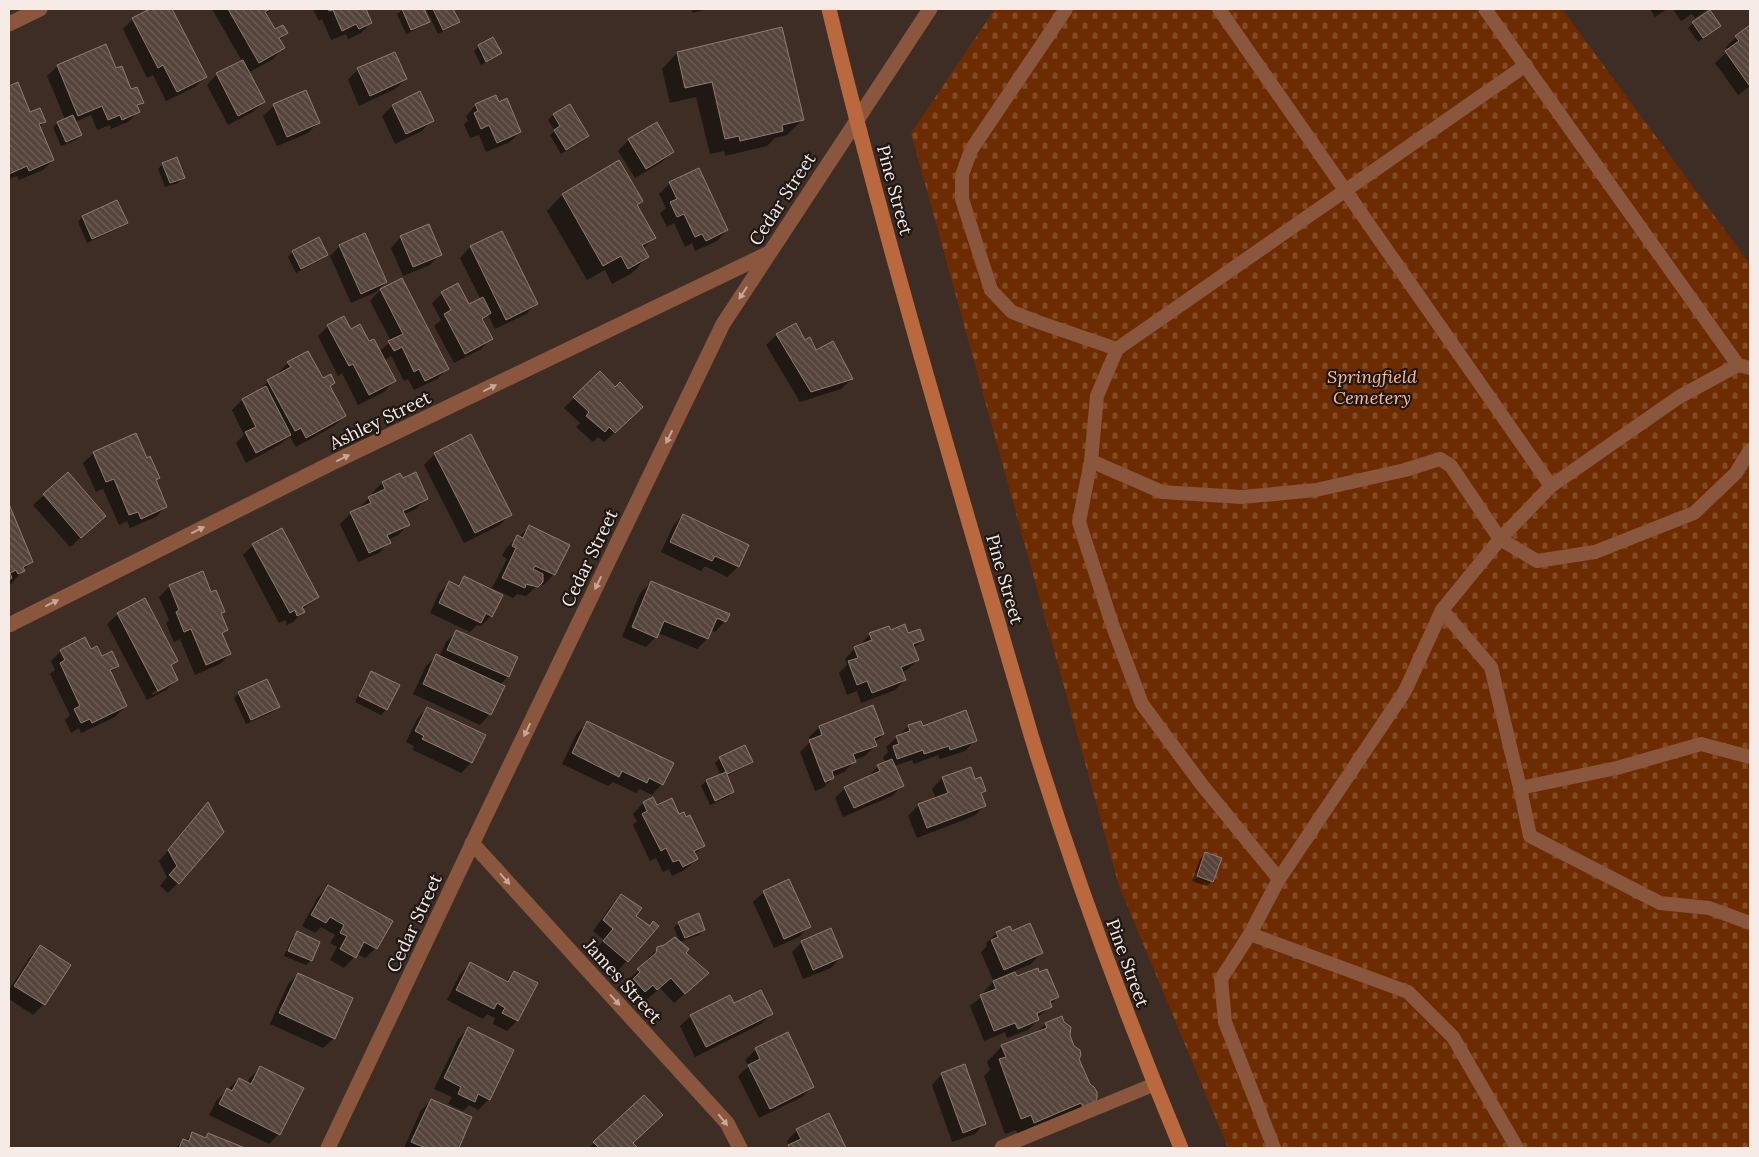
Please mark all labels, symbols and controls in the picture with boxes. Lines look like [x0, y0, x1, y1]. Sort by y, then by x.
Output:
street label: Pine Street [872, 142, 918, 238]
street label: Cedar Street [744, 148, 820, 250]
one-way arrow [739, 286, 748, 300]
park label: Springfield Cemetery [1327, 365, 1417, 409]
one-way arrow [483, 383, 497, 391]
street label: Ashley Street [325, 385, 435, 455]
one-way arrow [664, 430, 672, 444]
one-way arrow [336, 454, 351, 462]
street label: Cedar Street [555, 505, 623, 611]
one-way arrow [191, 526, 205, 534]
street label: Pine Street [981, 531, 1029, 627]
one-way arrow [594, 576, 602, 590]
one-way arrow [45, 599, 60, 607]
one-way arrow [523, 722, 531, 737]
street label: Cedar Street [381, 870, 447, 976]
one-way arrow [499, 873, 511, 885]
street label: Pine Street [1101, 916, 1155, 1010]
street label: James Street [578, 933, 667, 1028]
one-way arrow [609, 993, 620, 1006]
one-way arrow [718, 1113, 729, 1126]

